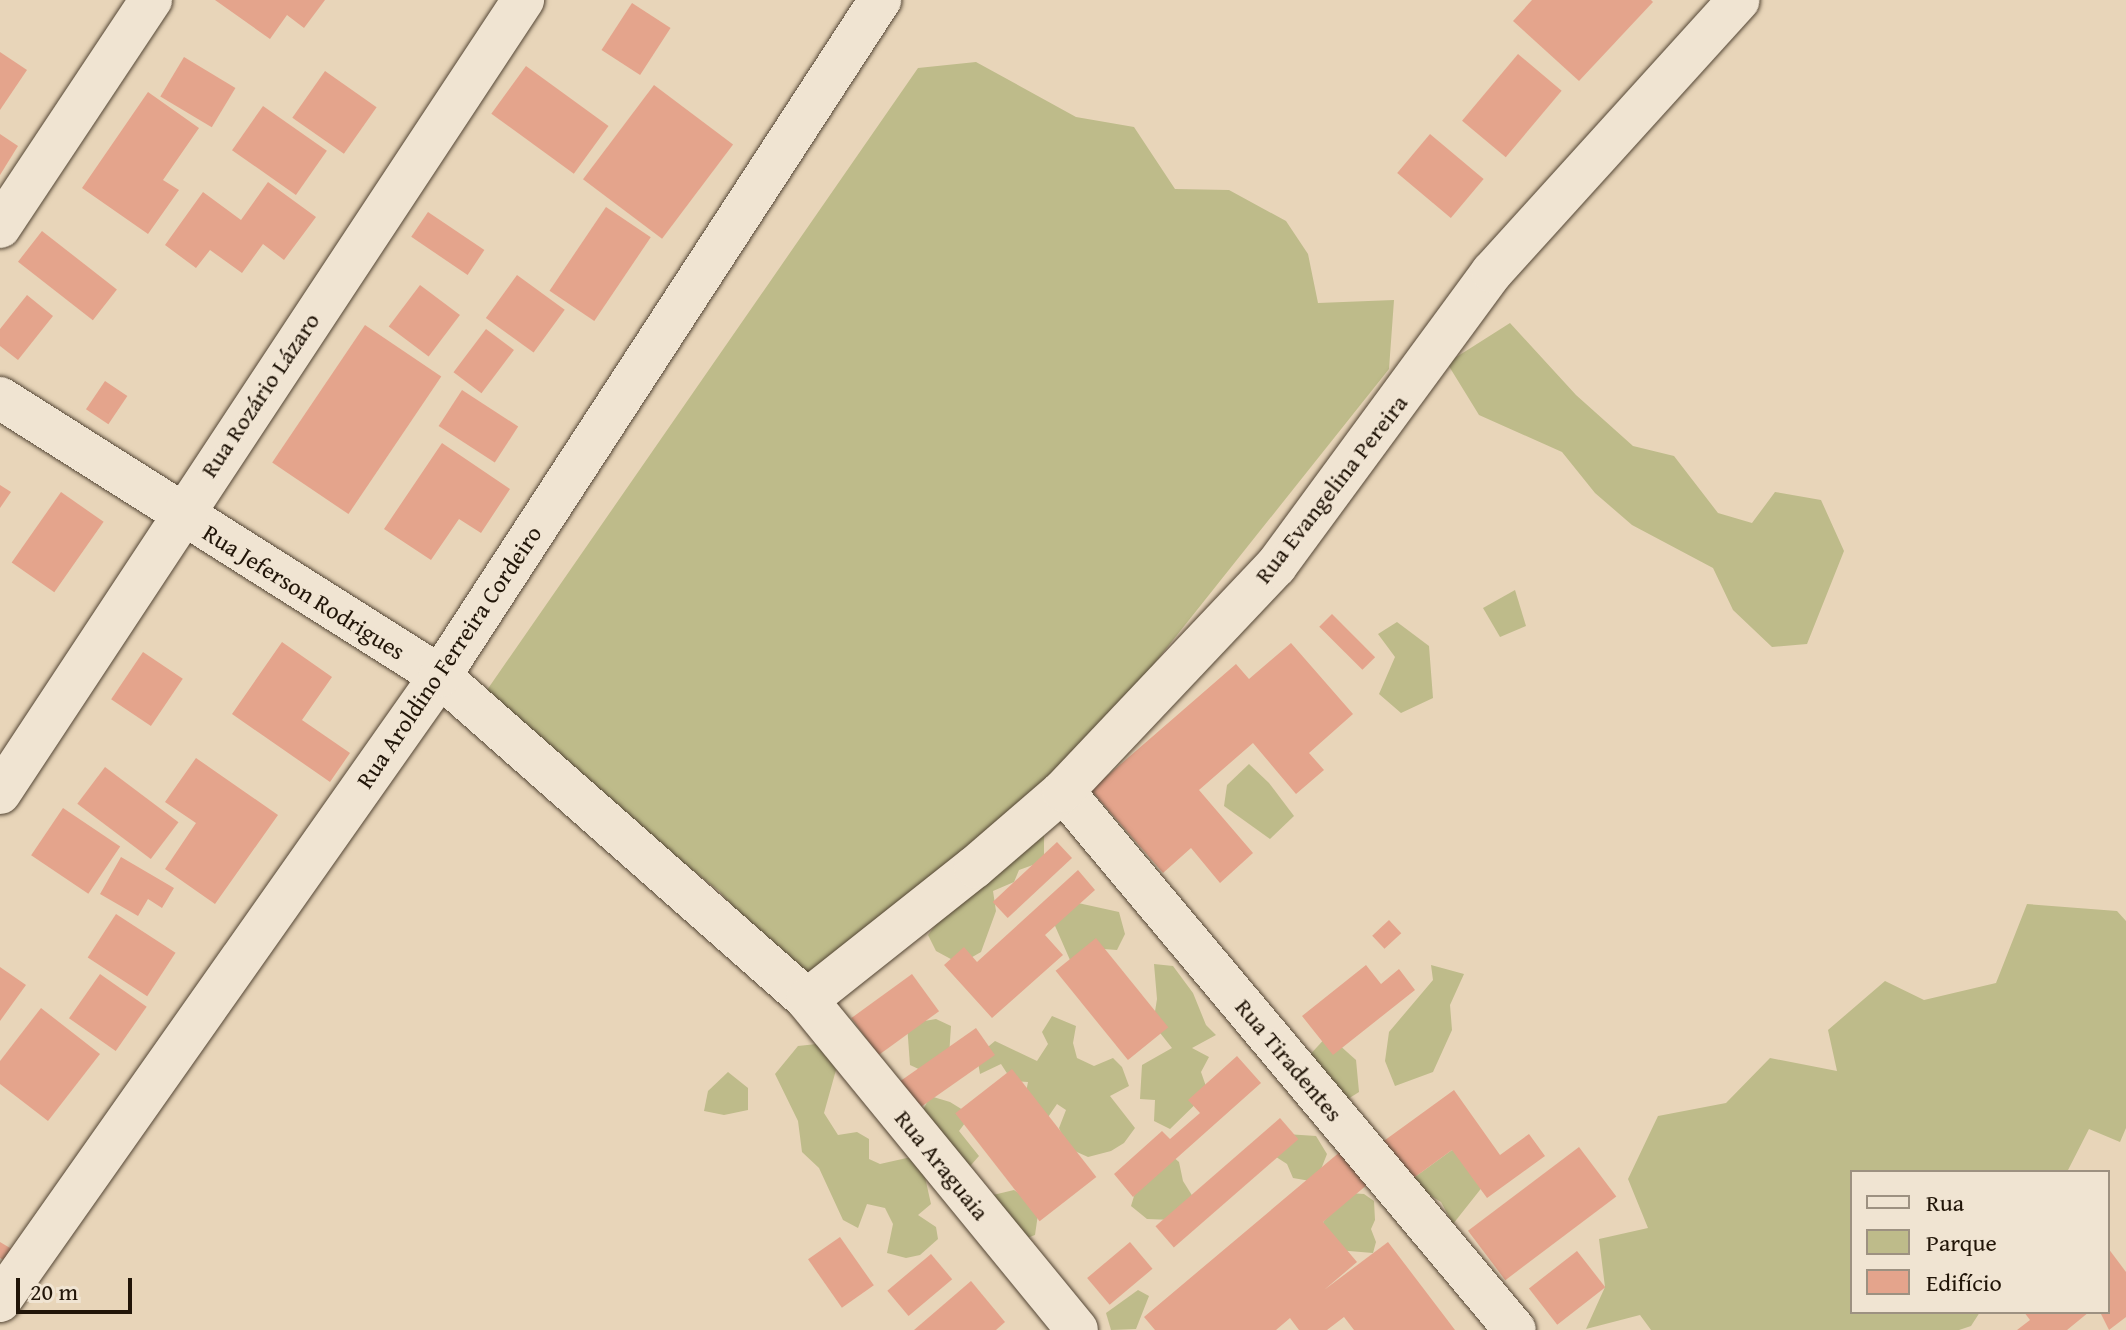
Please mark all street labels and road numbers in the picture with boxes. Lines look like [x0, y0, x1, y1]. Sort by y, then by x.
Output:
street label: Rua Rozário Lázaro [194, 307, 326, 483]
street label: Rua Evangelina Pereira [1248, 389, 1414, 589]
street label: Rua Jeferson Rodrigues [198, 518, 410, 666]
street label: Rua Aroldino Ferreira Cordeiro [350, 520, 548, 794]
street label: Rua Tiradentes [1229, 993, 1349, 1127]
street label: Rua Araguaia [889, 1104, 995, 1226]

